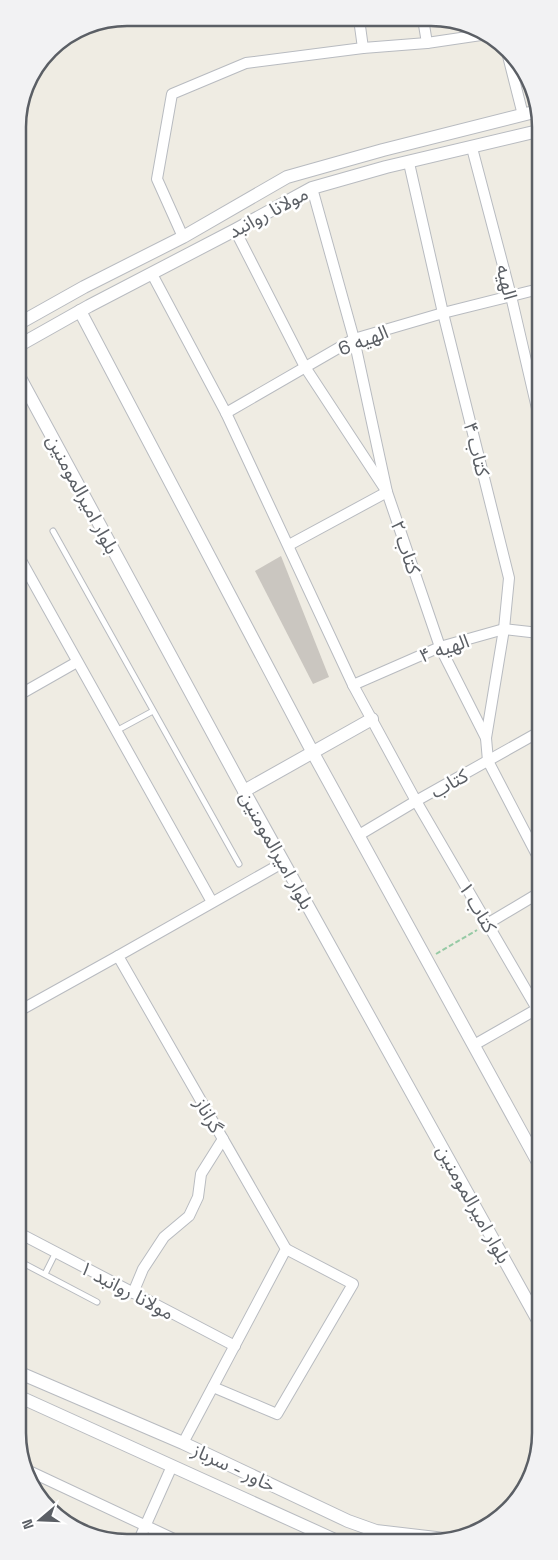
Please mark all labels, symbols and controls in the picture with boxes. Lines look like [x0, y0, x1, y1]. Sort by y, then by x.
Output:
street label: مولانا روانبد [224, 181, 313, 244]
street label: الهیه [490, 262, 523, 302]
street label: الهیه 6 [334, 319, 392, 361]
street label: کتاب ۴ [458, 419, 496, 480]
street label: بلوار امیرالمومنین [41, 430, 124, 558]
street label: کتاب ۲ [385, 517, 427, 578]
street label: الهیه ۴ [416, 628, 472, 669]
street label: کتاب [426, 762, 474, 804]
street label: بلوار امیرالمومنین [234, 787, 319, 914]
street label: کتاب ۱ [453, 877, 503, 938]
street label: گراناز [188, 1092, 229, 1139]
street label: بلوار امیرالمومنین [431, 1141, 516, 1268]
street label: مولانا روانبد ۱ [75, 1255, 178, 1326]
street label: خاور - سرباز [187, 1437, 279, 1498]
north arrow [15, 1495, 65, 1545]
text: N [18, 1517, 38, 1532]

